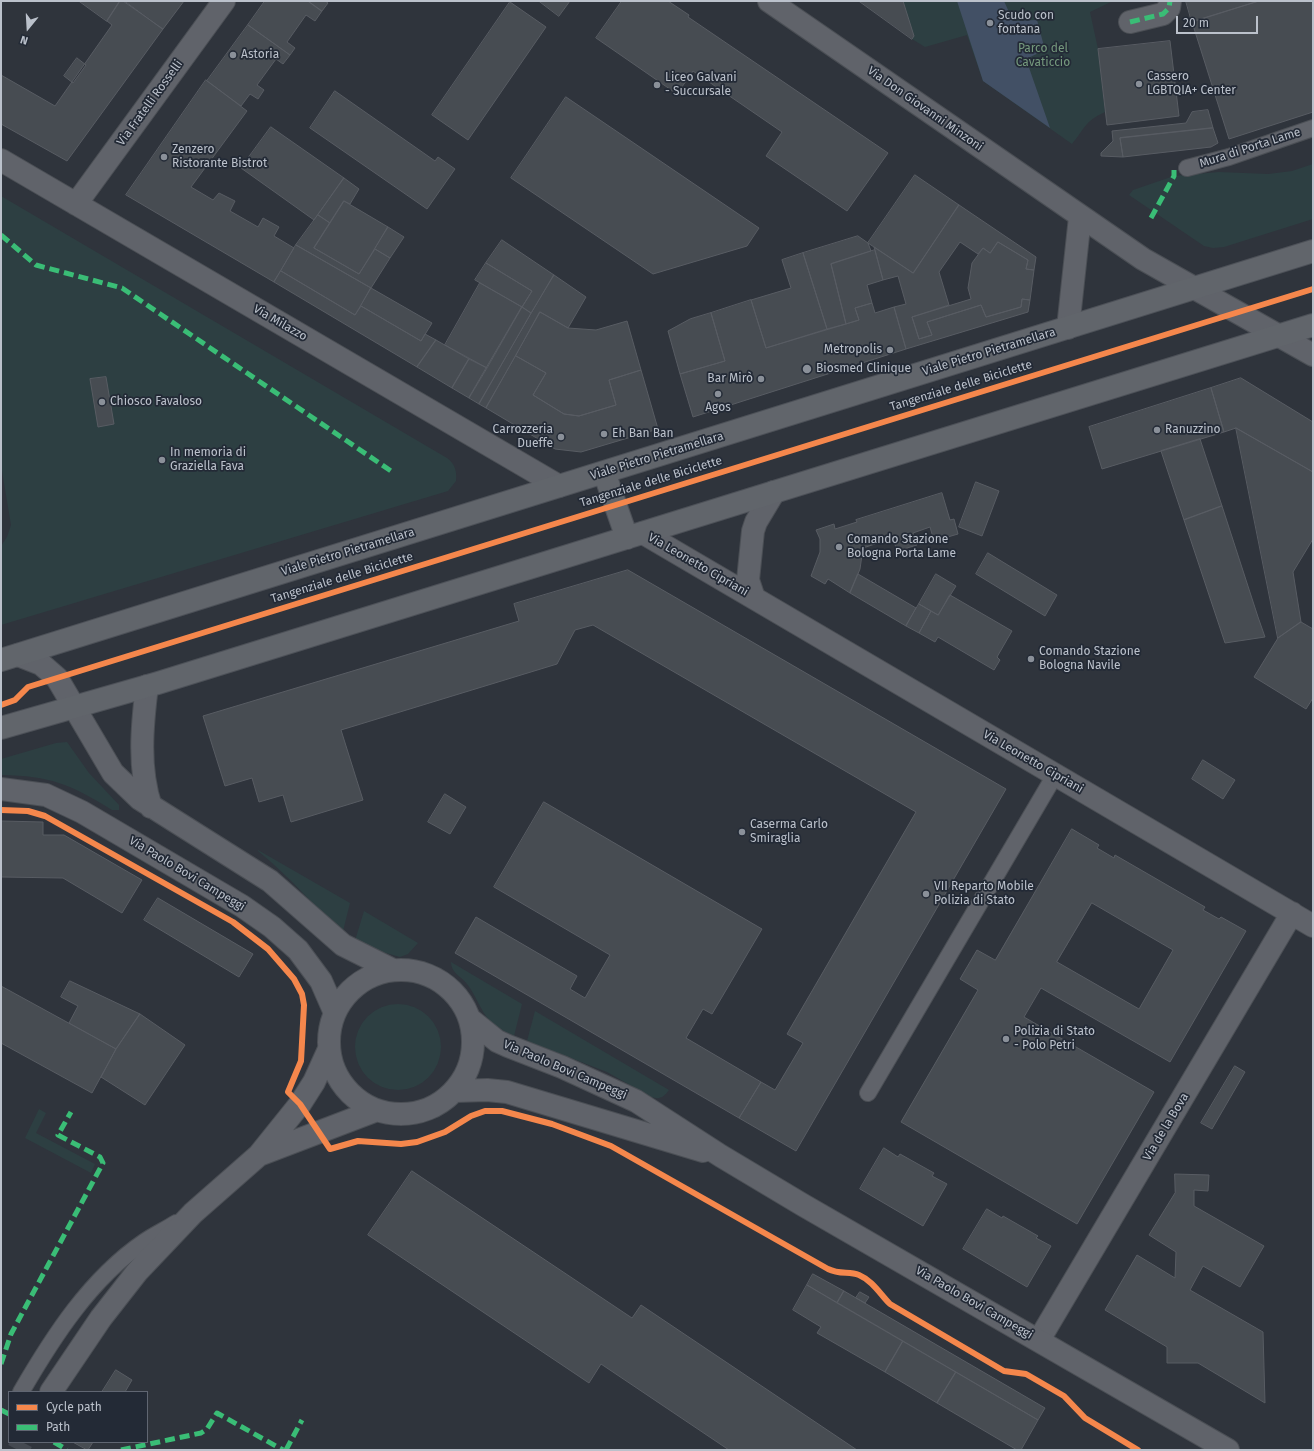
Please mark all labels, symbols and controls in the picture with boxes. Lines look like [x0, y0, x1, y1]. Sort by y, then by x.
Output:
north arrow [8, 8, 48, 48]
scale bar [1178, 8, 1260, 34]
place label: Scudo con fontana [998, 9, 1054, 37]
text: 20 m [1183, 16, 1209, 30]
marker: Scudo con fontana [985, 18, 995, 28]
text: N [19, 33, 30, 47]
park label: Parco del Cavaticcio [1016, 42, 1070, 70]
place label: Astoria [241, 48, 279, 62]
marker: Astoria [228, 50, 238, 60]
street label: Via Fratelli Rosselli [114, 57, 186, 149]
street label: Via Don Giovanni Minzoni [864, 64, 986, 154]
place label: Cassero LGBTQIA+ Center [1147, 70, 1236, 98]
place label: Liceo Galvani - Succursale [665, 71, 737, 99]
marker: Cassero LGBTQIA+ Center [1134, 79, 1144, 89]
marker: Liceo Galvani - Succursale [652, 80, 662, 90]
street label: Mura di Porta Lame [1198, 125, 1302, 171]
place label: Zenzero Ristorante Bistrot [172, 143, 267, 171]
marker: Zenzero Ristorante Bistrot [159, 152, 169, 162]
street label: Via Milazzo [250, 302, 310, 344]
street label: Viale Pietro Pietramellara [921, 325, 1057, 379]
place label: Metropolis [824, 343, 882, 357]
marker: Metropolis [885, 345, 895, 355]
street label: Tangenziale delle Biciclette [888, 357, 1034, 415]
place label: Biosmed Clinique [816, 362, 911, 376]
marker: Biosmed Clinique [801, 363, 813, 375]
place label: Bar Mirò [707, 372, 753, 386]
marker: Bar Mirò [756, 374, 766, 384]
marker: Agos [713, 389, 723, 399]
place label: Chiosco Favaloso [110, 395, 202, 409]
marker: Chiosco Favaloso [97, 397, 107, 407]
place label: Agos [705, 401, 731, 415]
place label: Carrozzeria Dueffe [493, 423, 553, 451]
place label: Ranuzzino [1165, 423, 1221, 437]
marker: Ranuzzino [1152, 425, 1162, 435]
place label: Eh Ban Ban [612, 427, 674, 441]
street label: Viale Pietro Pietramellara [589, 429, 725, 483]
marker: Eh Ban Ban [599, 429, 609, 439]
marker: Carrozzeria Dueffe [556, 432, 566, 442]
place label: In memoria di Graziella Fava [170, 446, 246, 474]
street label: Tangenziale delle Biciclette [578, 453, 724, 511]
marker: In memoria di Graziella Fava [157, 455, 167, 465]
street label: Viale Pietro Pietramellara [280, 525, 416, 579]
street label: Via Leonetto Cipriani [645, 530, 751, 600]
place label: Comando Stazione Bologna Porta Lame [847, 533, 956, 561]
marker: Comando Stazione Bologna Porta Lame [834, 542, 844, 552]
street label: Tangenziale delle Biciclette [269, 549, 415, 607]
place label: Comando Stazione Bologna Navile [1039, 645, 1140, 673]
marker: Comando Stazione Bologna Navile [1026, 654, 1036, 664]
street label: Via Leonetto Cipriani [980, 727, 1086, 797]
place label: Caserma Carlo Smiraglia [750, 818, 828, 846]
marker: Caserma Carlo Smiraglia [737, 827, 747, 837]
street label: Via Paolo Bovi Campeggi [126, 834, 248, 914]
place label: VII Reparto Mobile Polizia di Stato [934, 880, 1034, 908]
marker: VII Reparto Mobile Polizia di Stato [921, 889, 931, 899]
place label: Polizia di Stato - Polo Petri [1014, 1025, 1095, 1053]
marker: Polizia di Stato - Polo Petri [1001, 1034, 1011, 1044]
street label: Via Paolo Bovi Campeggi [501, 1037, 629, 1103]
street label: Via de la Bova [1140, 1091, 1192, 1163]
street label: Via Paolo Bovi Campeggi [913, 1264, 1035, 1342]
legend [8, 1391, 148, 1443]
text: Cycle path [46, 1400, 102, 1414]
text: Path [46, 1420, 70, 1434]

